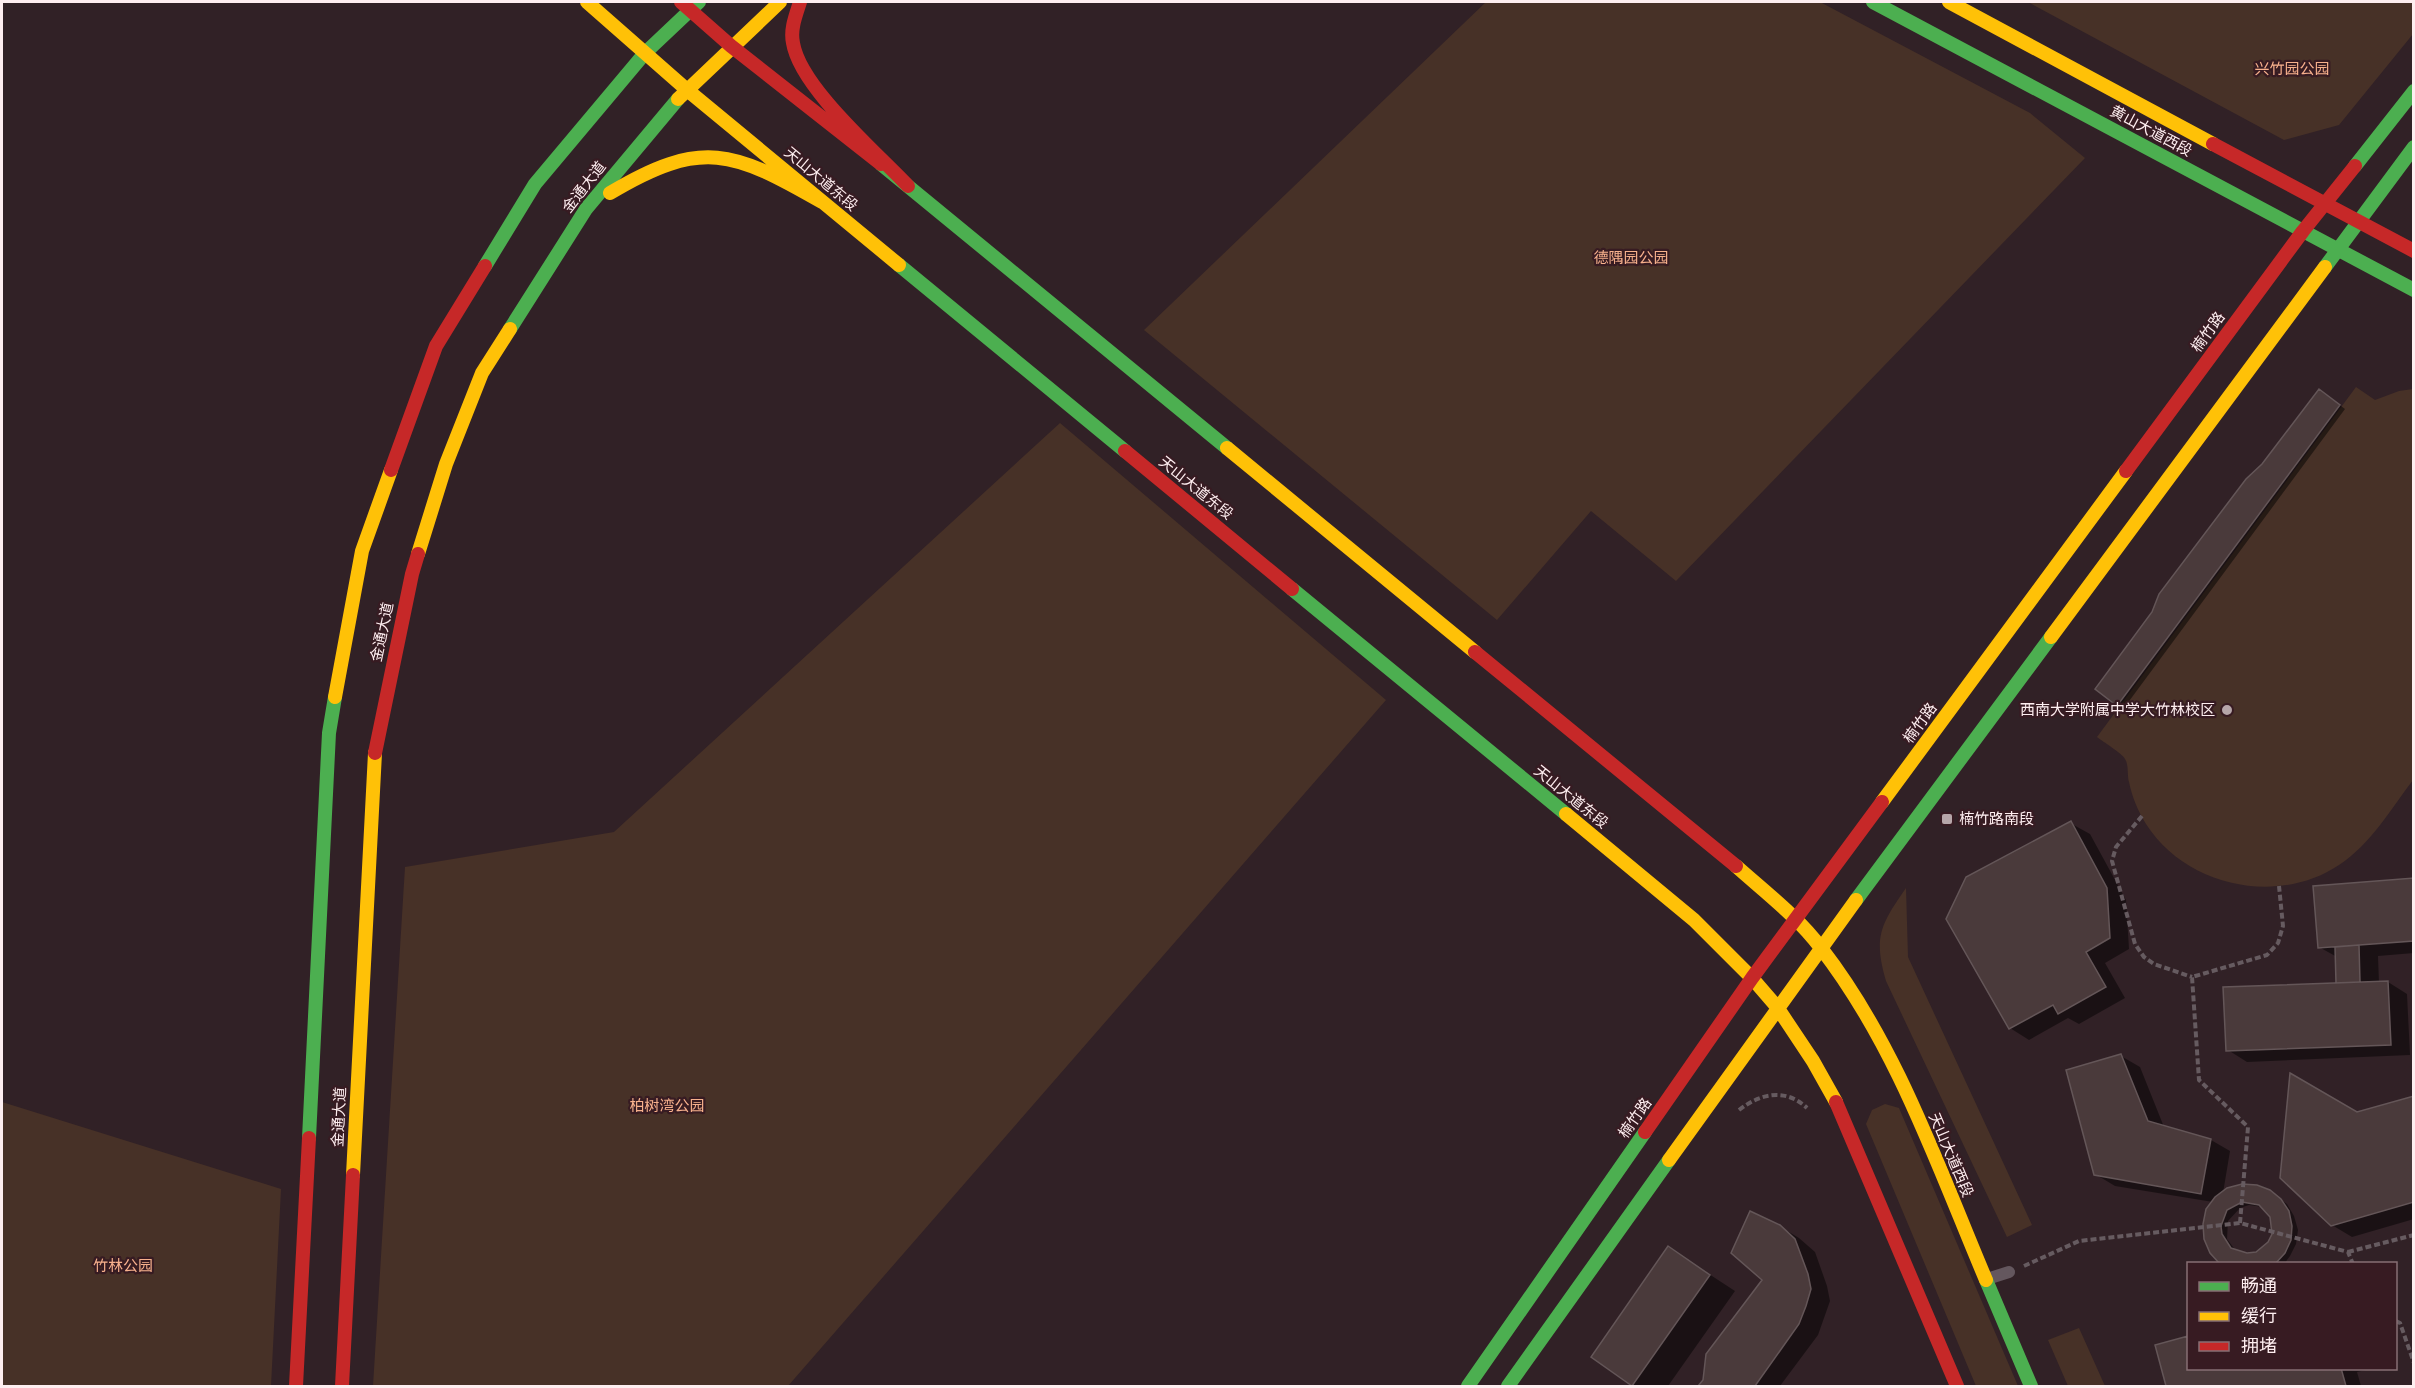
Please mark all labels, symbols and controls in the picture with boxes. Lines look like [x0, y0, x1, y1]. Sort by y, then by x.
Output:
park label: 兴竹园公园 [2254, 60, 2330, 78]
street label: 黄山大道西段 [2107, 102, 2195, 160]
street label: 天山大道东段 [781, 143, 861, 215]
street label: 金通大道 [558, 158, 610, 216]
park label: 德隅园公园 [1593, 249, 1669, 267]
street label: 楠竹路 [2187, 309, 2229, 355]
street label: 天山大道东段 [1155, 453, 1237, 523]
street label: 金通大道 [367, 601, 397, 663]
street label: 楠竹路 [1899, 700, 1941, 746]
place label: 西南大学附属中学大竹林校区 [2020, 701, 2215, 719]
marker: 西南大学附属中学大竹林校区 [2220, 703, 2234, 717]
street label: 天山大道东段 [1530, 762, 1612, 832]
place label: 楠竹路南段 [1959, 810, 2034, 828]
marker: 楠竹路南段 [1940, 812, 1954, 826]
street label: 金通大道 [328, 1087, 350, 1147]
street label: 楠竹路 [1615, 1094, 1655, 1142]
park label: 柏树湾公园 [629, 1097, 705, 1115]
street label: 天山大道西段 [1925, 1110, 1977, 1200]
park label: 竹林公园 [93, 1257, 153, 1275]
legend [2187, 1262, 2397, 1370]
text: 畅通 [2241, 1275, 2277, 1297]
text: 缓行 [2241, 1305, 2277, 1327]
text: 拥堵 [2241, 1335, 2277, 1357]

